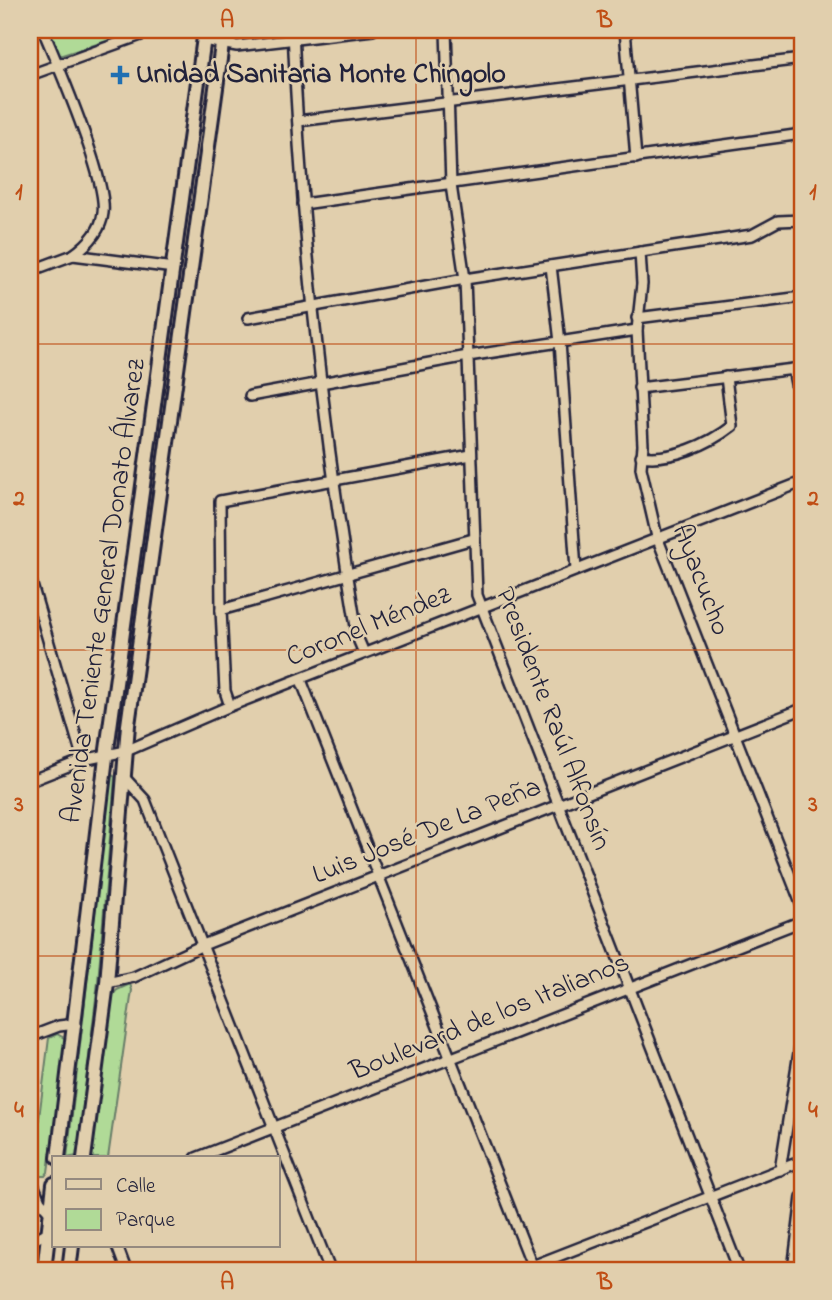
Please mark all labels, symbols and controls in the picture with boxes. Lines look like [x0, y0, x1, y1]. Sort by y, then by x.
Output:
text: A [220, 5, 234, 38]
text: B [596, 5, 613, 38]
place label: Unidad Sanitaria Monte Chingolo [136, 55, 506, 97]
marker: Unidad Sanitaria Monte Chingolo [110, 65, 130, 85]
text: 1 [15, 177, 23, 210]
text: 1 [809, 177, 817, 210]
street label: Avenida Teniente General Donato Álvarez [52, 356, 158, 826]
text: 2 [12, 483, 25, 516]
text: 2 [806, 483, 819, 516]
street label: Ayacucho [660, 518, 740, 642]
street label: Coronel Méndez [280, 575, 458, 679]
street label: Presidente Raúl Alfonsín [483, 581, 621, 857]
street label: Luis José De La Peña [307, 767, 547, 897]
text: 3 [13, 789, 24, 822]
text: 3 [807, 789, 818, 822]
street label: Boulevard de los Italianos [343, 943, 636, 1093]
text: 4 [14, 1095, 24, 1128]
text: 4 [808, 1095, 818, 1128]
legend [52, 1156, 280, 1248]
text: Calle [116, 1172, 156, 1202]
text: Parque [116, 1206, 175, 1236]
text: A [220, 1267, 234, 1300]
text: B [596, 1267, 613, 1300]

